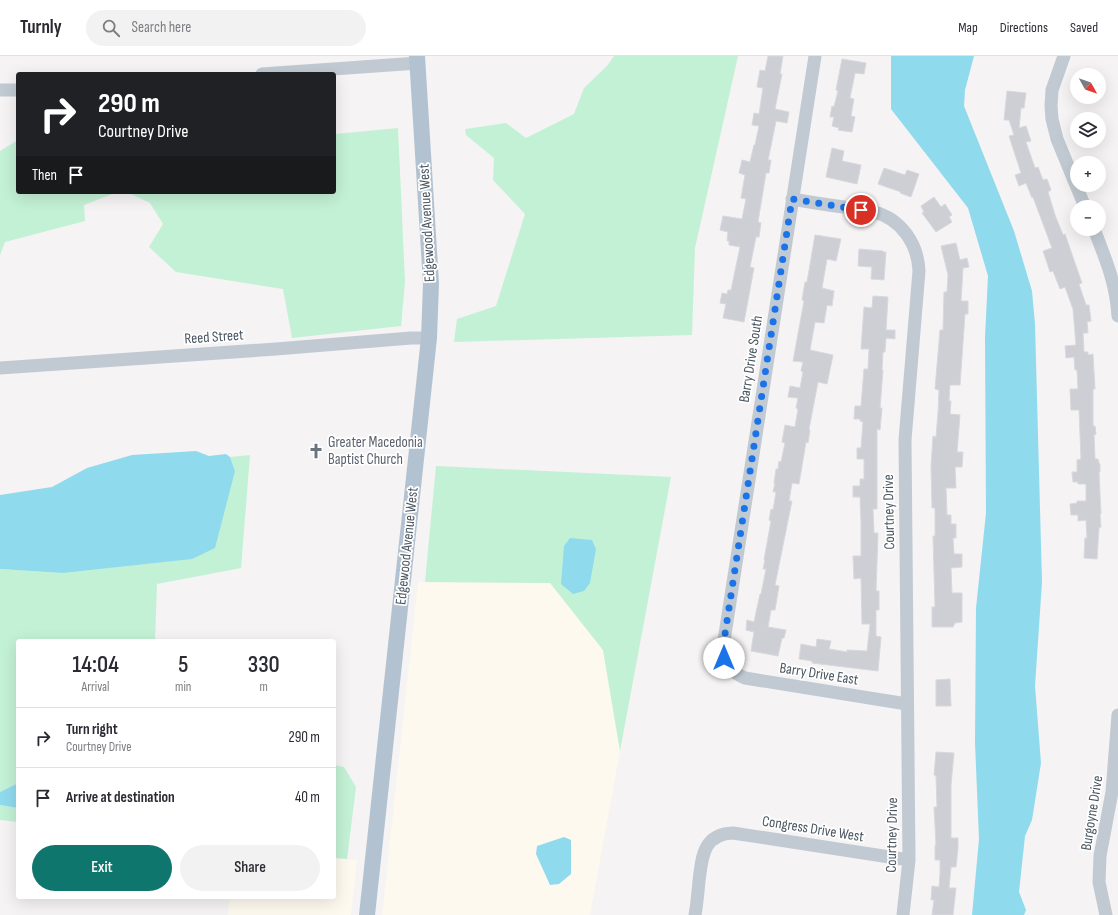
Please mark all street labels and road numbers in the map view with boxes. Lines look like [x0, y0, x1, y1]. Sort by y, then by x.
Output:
street label: Edgewood Avenue West [414, 163, 440, 283]
street label: Barry Drive South [735, 314, 767, 404]
street label: Reed Street [184, 325, 245, 349]
street label: Courtney Drive [879, 474, 899, 550]
street label: Edgewood Avenue West [391, 486, 423, 606]
street label: Barry Drive East [778, 658, 860, 690]
street label: Burgoyne Drive [1077, 774, 1107, 852]
street label: Courtney Drive [882, 797, 902, 873]
street label: Congress Drive West [761, 812, 866, 846]

